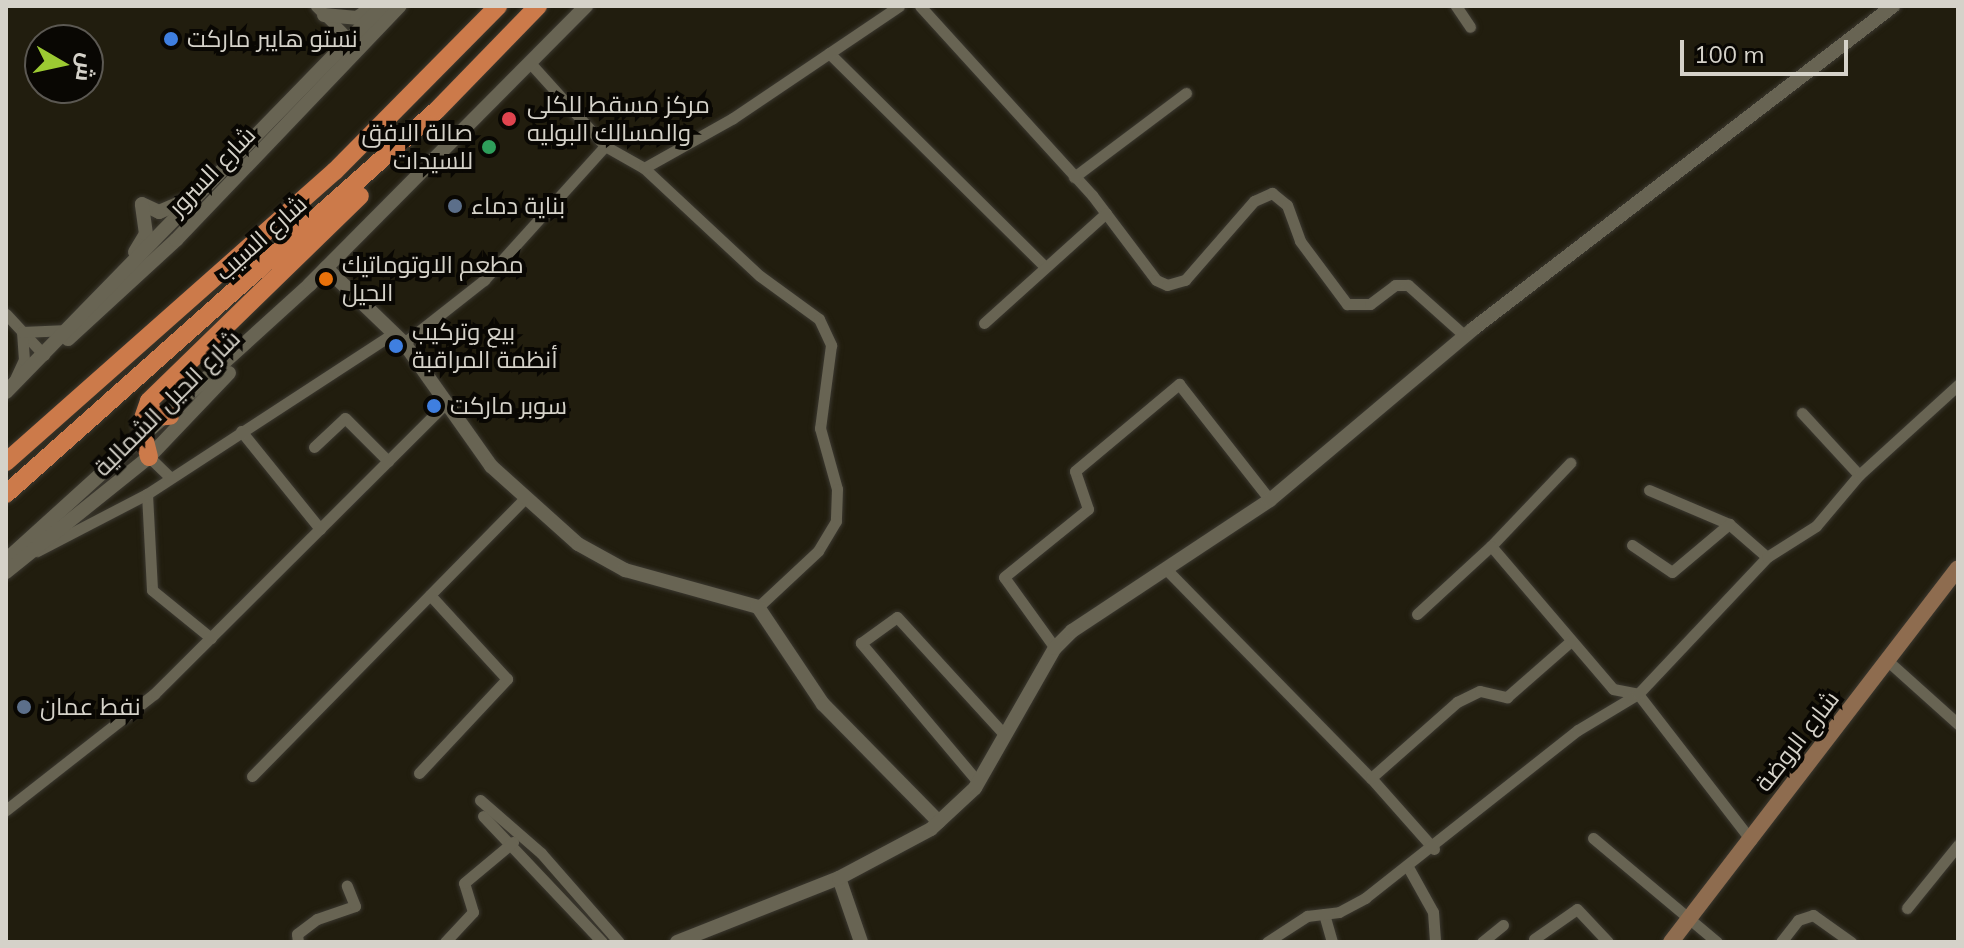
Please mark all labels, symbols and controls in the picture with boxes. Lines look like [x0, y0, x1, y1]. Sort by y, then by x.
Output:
north arrow [24, 24, 104, 104]
scale bar [1684, 24, 1852, 74]
place label: نستو هايبر ماركت [187, 25, 358, 53]
marker: نستو هايبر ماركت [162, 30, 180, 48]
text: 100 m [1694, 39, 1765, 69]
text: ش [70, 51, 102, 84]
place label: مركز مسقط للكلى والمسالك البوليه [527, 91, 710, 147]
marker: مركز مسقط للكلى والمسالك البوليه [498, 108, 520, 130]
place label: صالة الافق للسيدات [362, 119, 473, 175]
street label: شارع السرور [163, 120, 261, 222]
marker: صالة الافق للسيدات [480, 138, 498, 156]
street label: شارع السيب [209, 189, 313, 287]
place label: بناية دماء [471, 192, 565, 220]
marker: بناية دماء [446, 197, 464, 215]
place label: مطعم الاوتوماتيك الحيل [342, 251, 524, 307]
marker: مطعم الاوتوماتيك الحيل [317, 270, 335, 288]
place label: بيع وتركيب أنظمة المراقبة [412, 318, 558, 374]
street label: شارع الحيل الشمالية [88, 324, 246, 482]
marker: بيع وتركيب أنظمة المراقبة [387, 337, 405, 355]
place label: سوبر ماركت [450, 392, 567, 420]
marker: سوبر ماركت [425, 397, 443, 415]
street label: شارع الروضة [1749, 685, 1845, 797]
place label: نفط عمان [40, 693, 141, 721]
marker: نفط عمان [15, 698, 33, 716]

